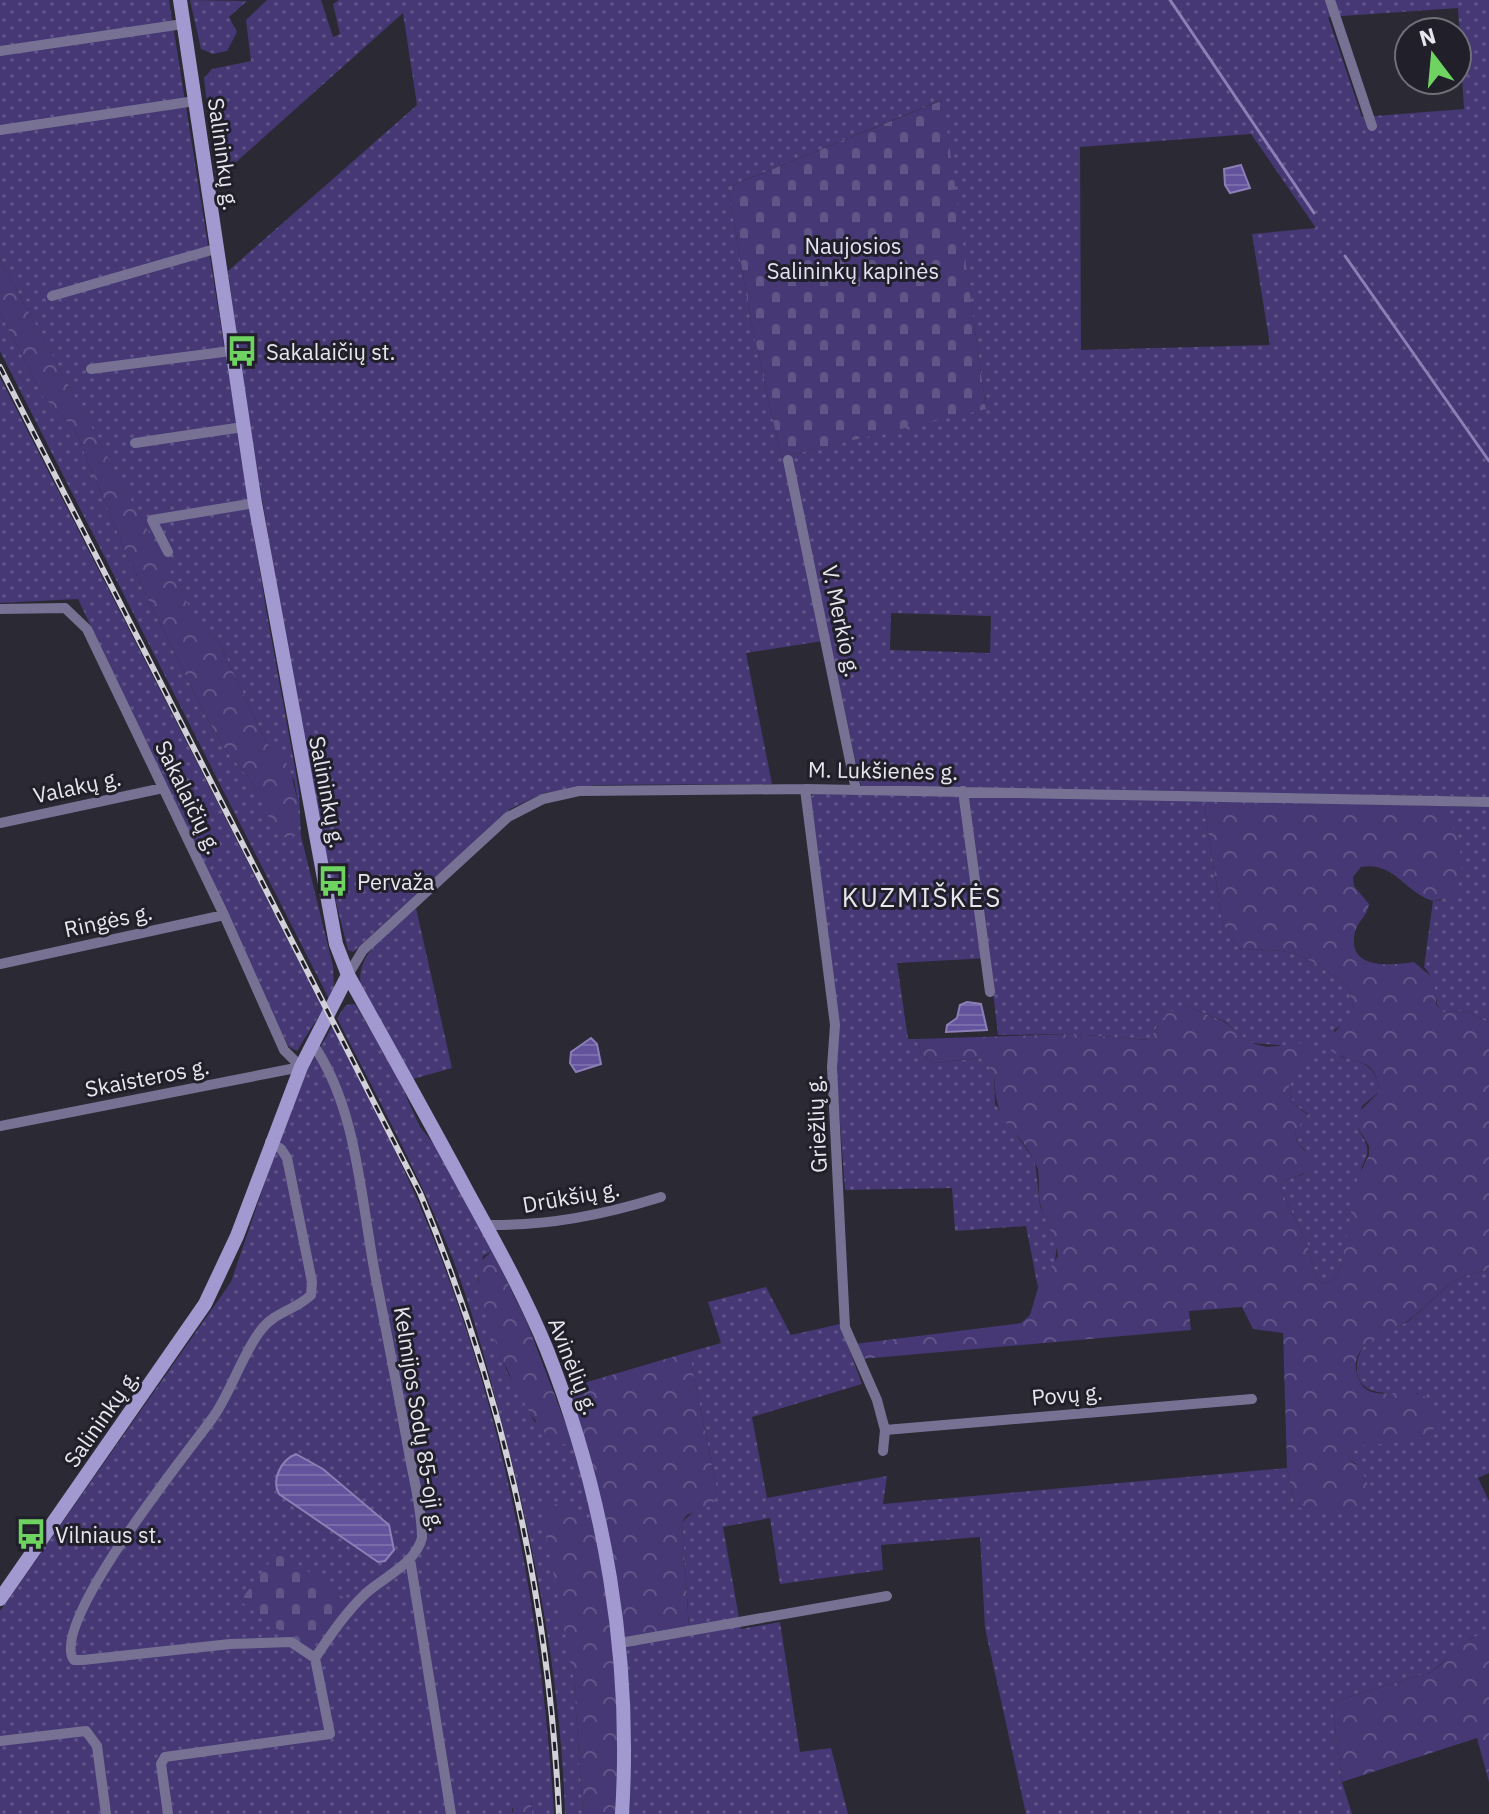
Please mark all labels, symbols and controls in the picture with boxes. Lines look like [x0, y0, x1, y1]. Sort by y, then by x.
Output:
north arrow [1393, 16, 1473, 96]
text: N [1416, 20, 1439, 52]
street label: Salininkų g. [202, 96, 246, 212]
park label: Naujosios Salininkų kapinės [767, 231, 939, 285]
bus stop icon: Sakalaičių st. [225, 334, 259, 368]
place label: Sakalaičių st. [266, 337, 396, 366]
street label: V. Merkio g. [816, 562, 868, 680]
street label: Salininkų g. [303, 734, 353, 850]
street label: Sakalaičių g. [149, 735, 229, 859]
street label: M. Lukšienės g. [808, 754, 958, 786]
street label: Valakų g. [30, 763, 124, 809]
bus stop icon: Pervaža [316, 864, 350, 898]
place label: Pervaža [357, 867, 435, 896]
district label: KUZMIŠKĖS [842, 880, 1002, 914]
street label: Ringės g. [61, 897, 155, 943]
street label: Skaisteros g. [82, 1051, 212, 1103]
street label: Griežlių g. [799, 1074, 833, 1174]
street label: Drūkšių g. [520, 1173, 622, 1219]
street label: Kelmijos Sodų 85-oji g. [388, 1305, 452, 1533]
street label: Avinėlių g. [542, 1313, 606, 1419]
street label: Salininkų g. [57, 1363, 145, 1473]
street label: Povų g. [1030, 1376, 1104, 1412]
bus stop icon: Vilniaus st. [14, 1517, 48, 1551]
place label: Vilniaus st. [55, 1520, 162, 1549]

